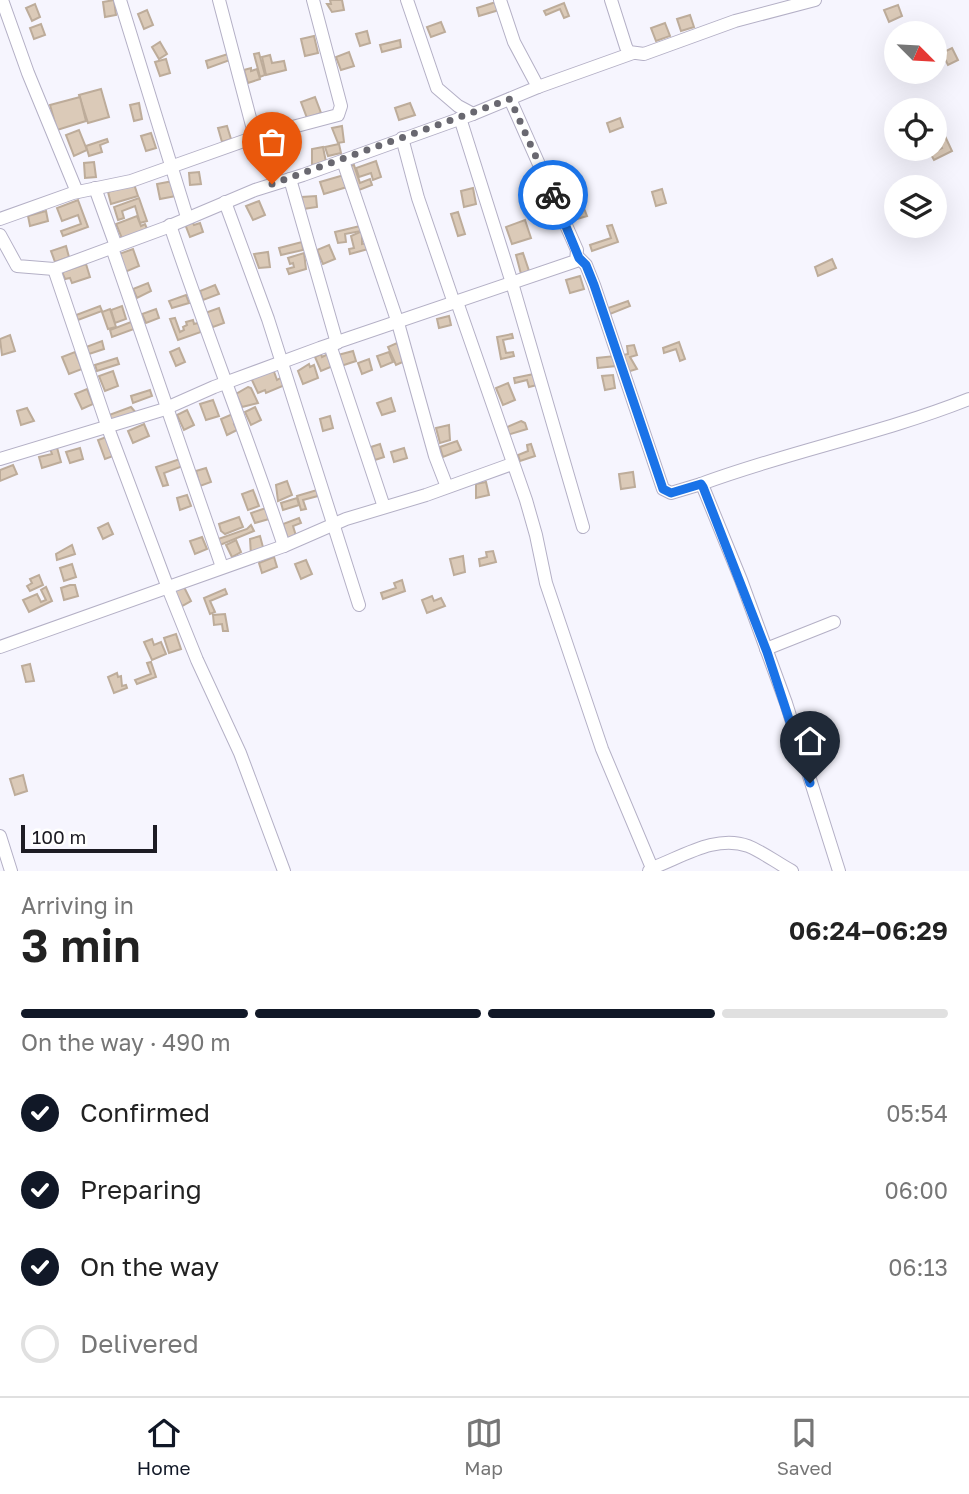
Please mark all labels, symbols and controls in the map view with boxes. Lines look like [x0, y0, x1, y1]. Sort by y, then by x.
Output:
north arrow [884, 21, 947, 84]
map controls [884, 21, 947, 238]
button: locate [884, 98, 947, 161]
pin [242, 112, 302, 184]
icon: bag [253, 123, 291, 161]
courier [518, 160, 588, 230]
button: layers [884, 175, 947, 238]
icon: bike [534, 176, 572, 214]
pin [780, 711, 840, 783]
icon: home [791, 722, 829, 760]
scale bar [21, 822, 158, 854]
text: 100 m [32, 825, 86, 848]
text: Arriving in [21, 891, 134, 919]
text: 06:24–06:29 [789, 915, 948, 946]
text: 3 min [21, 917, 141, 972]
text: On the way · 490 m [21, 1028, 231, 1056]
icon: check [21, 1094, 59, 1132]
text: Confirmed [80, 1097, 210, 1128]
text: 05:54 [886, 1099, 948, 1127]
icon: check [21, 1171, 59, 1209]
text: Preparing [80, 1174, 202, 1205]
text: 06:00 [884, 1176, 948, 1204]
icon: check [21, 1248, 59, 1286]
text: On the way [80, 1251, 219, 1282]
text: 06:13 [888, 1253, 948, 1281]
text: Delivered [80, 1328, 199, 1359]
tab: Home [137, 1414, 191, 1479]
tab: Map [464, 1414, 503, 1479]
tab: Saved [777, 1414, 832, 1479]

